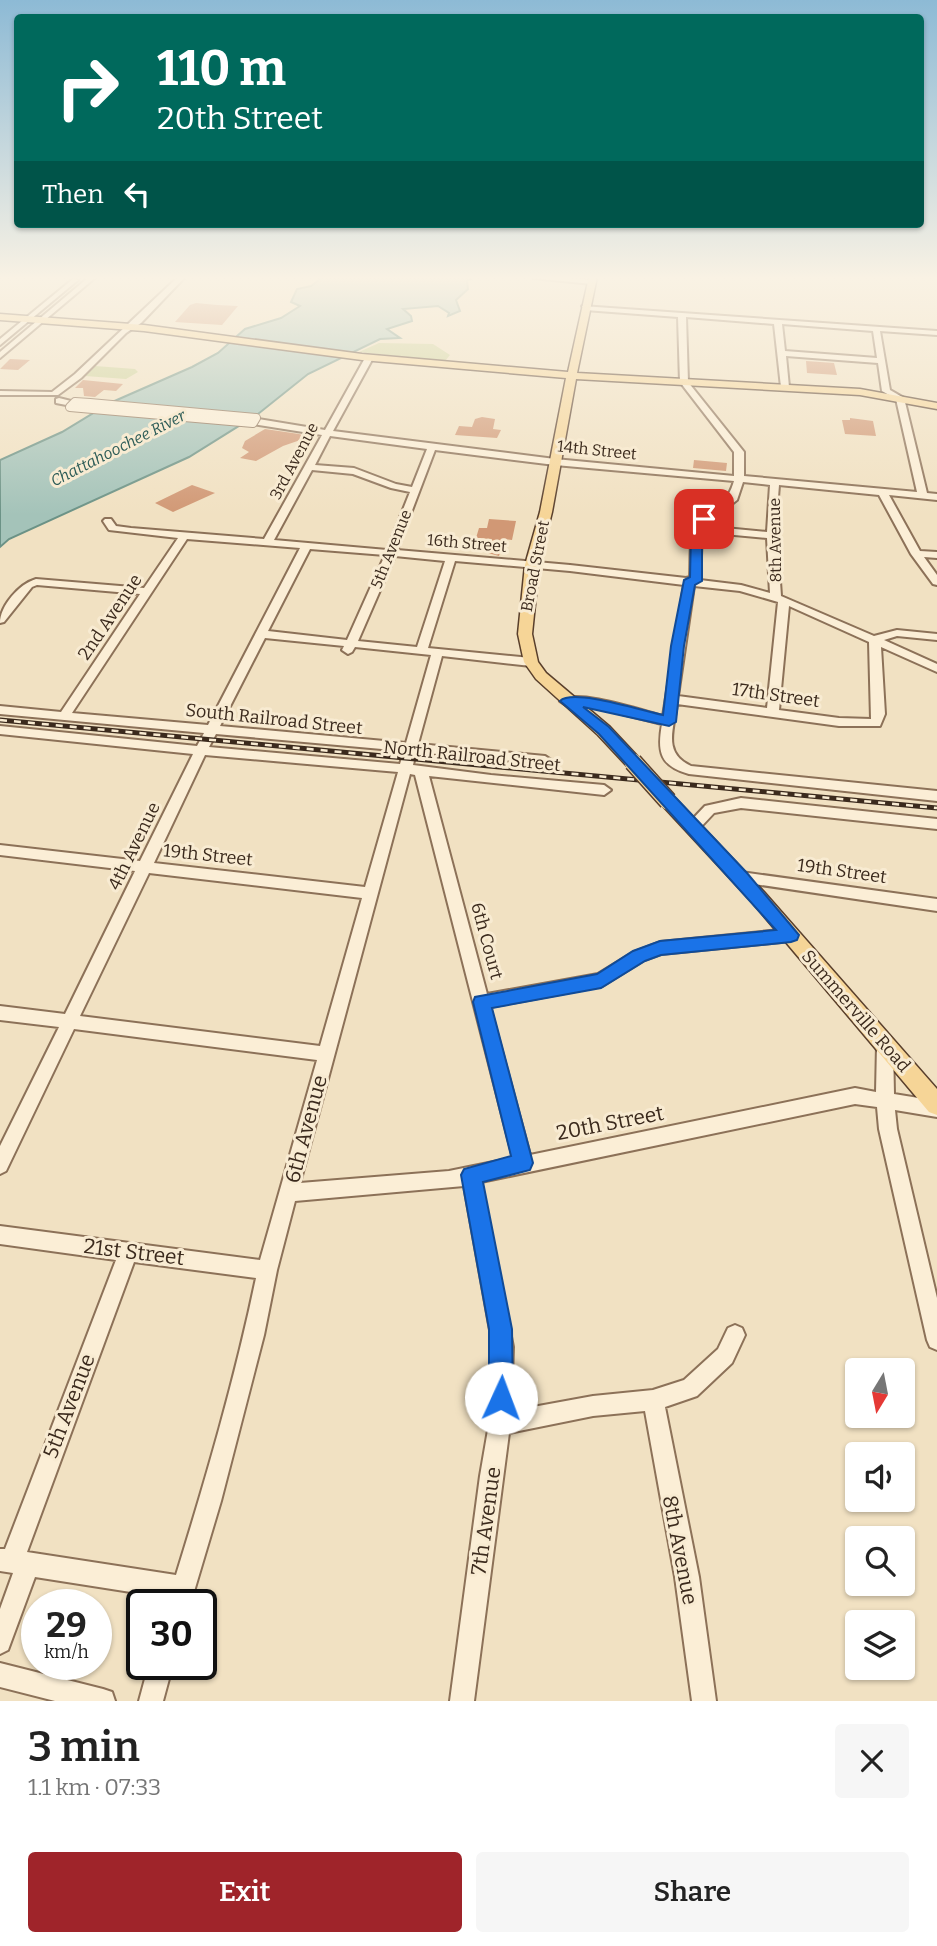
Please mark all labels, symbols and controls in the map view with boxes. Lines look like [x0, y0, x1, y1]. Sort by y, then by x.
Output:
text: 110 m [157, 39, 286, 98]
icon: right [42, 42, 133, 133]
text: 20th Street [157, 99, 323, 137]
icon: left [118, 175, 156, 213]
text: Then [42, 179, 104, 210]
water label: Chattahoochee River [47, 405, 190, 490]
street label: 3rd Avenue [266, 419, 322, 503]
street label: 14th Street [556, 436, 638, 464]
pin [674, 489, 734, 549]
street label: 8th Avenue [765, 498, 785, 582]
icon: arrive [685, 500, 723, 538]
street label: 5th Avenue [367, 507, 415, 591]
street label: Broad Street [517, 519, 553, 613]
street label: 16th Street [426, 530, 508, 556]
street label: 2nd Avenue [73, 570, 147, 664]
street label: 17th Street [731, 678, 822, 712]
street label: South Railroad Street [184, 699, 364, 739]
street label: North Railroad Street [382, 736, 562, 776]
street label: 4th Avenue [103, 799, 165, 893]
street label: 19th Street [162, 839, 254, 871]
street label: 19th Street [796, 854, 888, 888]
street label: 6th Court [466, 900, 508, 982]
street label: Summerville Road [797, 945, 915, 1077]
street label: 6th Avenue [279, 1072, 333, 1186]
street label: 20th Street [554, 1100, 666, 1146]
street label: 21st Street [82, 1233, 186, 1271]
street label: 5th Avenue [37, 1350, 101, 1462]
north arrow [845, 1358, 915, 1428]
map controls [845, 1358, 915, 1680]
position arrow [464, 1361, 538, 1435]
button: sound [845, 1442, 915, 1512]
street label: 7th Avenue [466, 1465, 506, 1577]
street label: 8th Avenue [657, 1493, 703, 1607]
button: search [845, 1526, 915, 1596]
speed limit sign: 30 [126, 1589, 217, 1680]
text: 29 [46, 1604, 87, 1646]
button: layers [845, 1610, 915, 1680]
text: km/h [44, 1641, 89, 1663]
text: 3 min [28, 1722, 140, 1772]
button: close [835, 1724, 909, 1798]
text: 1.1 km · 07:33 [28, 1773, 161, 1801]
button: Exit [28, 1852, 462, 1932]
button: Share [476, 1852, 909, 1932]

